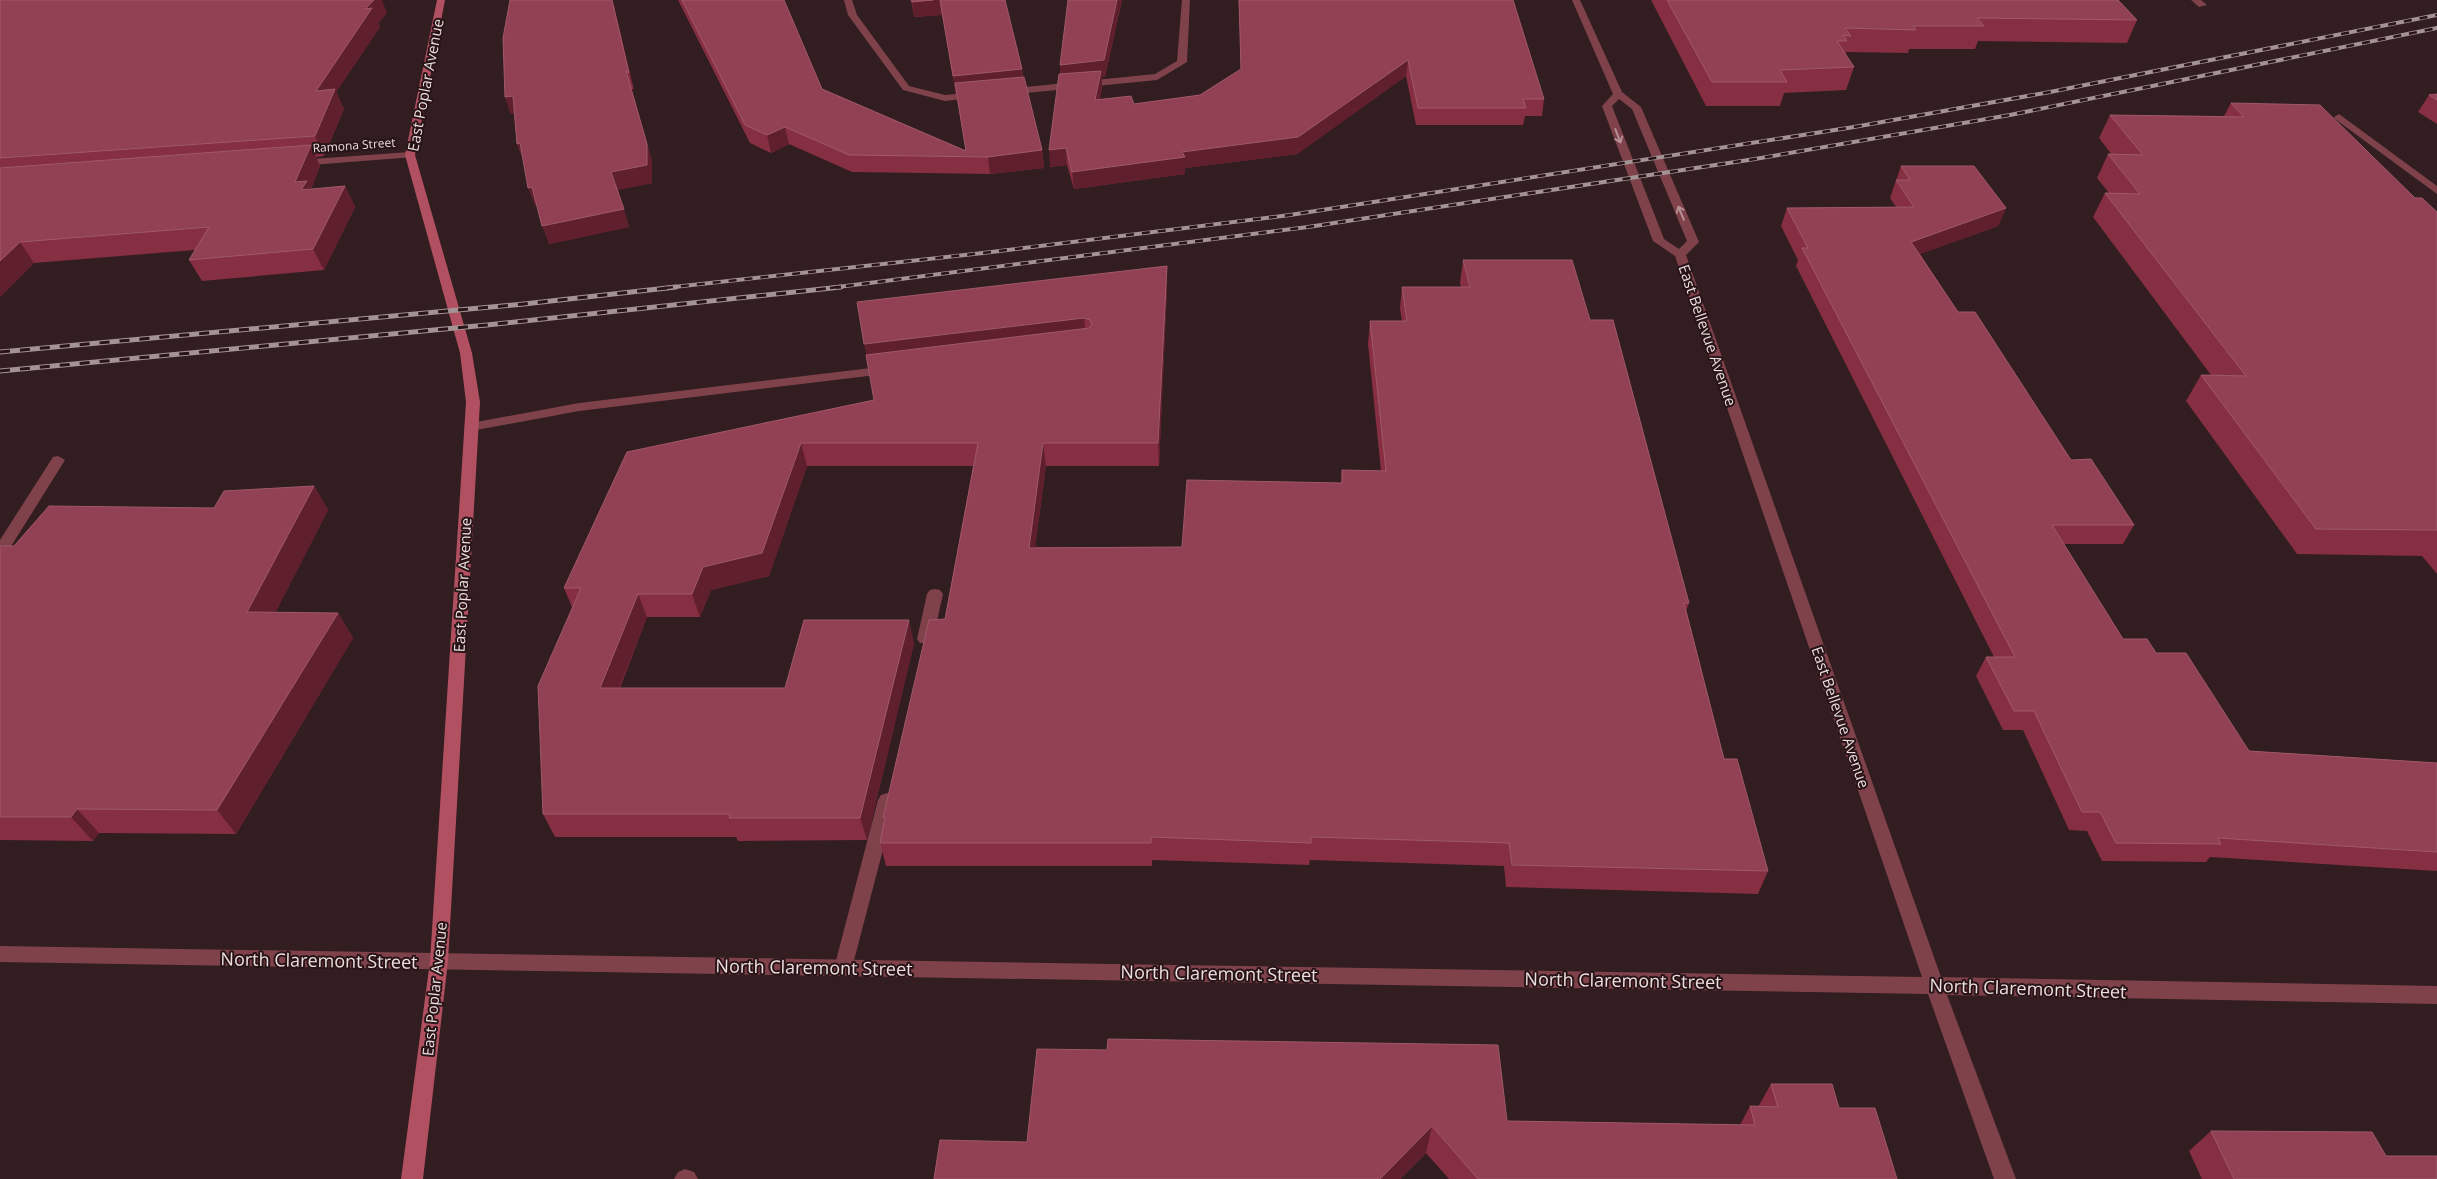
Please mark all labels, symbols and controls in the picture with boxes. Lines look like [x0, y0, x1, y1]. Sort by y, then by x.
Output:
street label: East Poplar Avenue [402, 17, 448, 153]
one-way arrow [1614, 128, 1624, 143]
street label: Ramona Street [312, 134, 396, 156]
one-way arrow [1676, 206, 1686, 221]
street label: East Bellevue Avenue [1674, 262, 1742, 408]
street label: East Poplar Avenue [448, 517, 476, 653]
street label: East Bellevue Avenue [1807, 644, 1875, 790]
street label: East Poplar Avenue [417, 921, 451, 1057]
street label: North Claremont Street [220, 946, 418, 974]
street label: North Claremont Street [715, 953, 913, 981]
street label: North Claremont Street [1120, 959, 1318, 987]
street label: North Claremont Street [1524, 966, 1722, 994]
street label: North Claremont Street [1929, 973, 2127, 1003]

